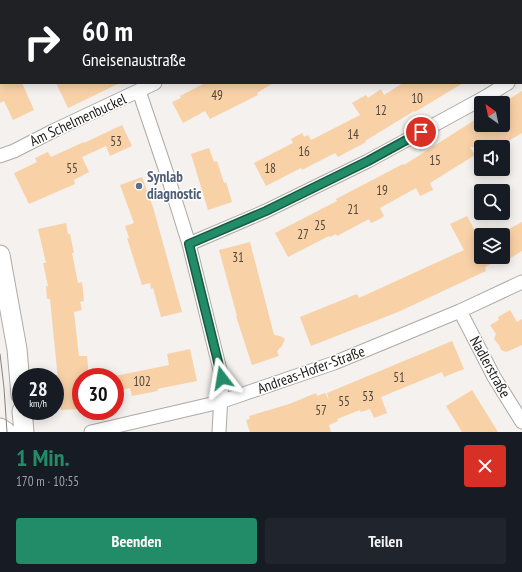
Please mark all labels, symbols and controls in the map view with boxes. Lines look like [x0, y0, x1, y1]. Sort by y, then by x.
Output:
text: 60 m [82, 12, 133, 49]
icon: right [16, 16, 68, 68]
text: Gneisenaustraße [82, 48, 186, 71]
house number: 49 [211, 87, 223, 104]
street label: Am Schelmenbuckel [26, 89, 130, 150]
house number: 10 [411, 90, 423, 107]
north arrow [474, 96, 510, 132]
map controls [474, 96, 510, 264]
house number: 12 [375, 102, 387, 119]
pin [404, 115, 438, 149]
icon: arrive [410, 121, 432, 143]
house number: 14 [347, 126, 359, 143]
house number: 53 [110, 133, 122, 150]
button: sound [474, 140, 510, 176]
house number: 16 [298, 143, 310, 160]
house number: 15 [429, 152, 441, 169]
house number: 55 [66, 160, 78, 177]
house number: 18 [264, 160, 276, 177]
place label: Synlab diagnostic [147, 167, 202, 203]
marker: Synlab diagnostic [134, 181, 144, 191]
house number: 19 [376, 182, 388, 199]
button: search [474, 184, 510, 220]
house number: 21 [347, 201, 359, 218]
house number: 25 [314, 217, 326, 234]
house number: 27 [297, 226, 309, 243]
button: layers [474, 228, 510, 264]
house number: 31 [232, 249, 244, 266]
street label: Nadlerstraße [466, 333, 515, 401]
street label: Andreas-Hofer-Straße [255, 341, 367, 398]
position arrow [201, 357, 243, 399]
speed limit sign: 30 [72, 368, 124, 420]
house number: 51 [393, 369, 405, 386]
house number: 102 [133, 373, 151, 390]
text: 28 [28, 376, 48, 402]
house number: 53 [362, 388, 374, 405]
house number: 55 [338, 393, 350, 410]
text: km/h [29, 397, 47, 410]
house number: 57 [315, 402, 327, 419]
text: 1 Min. [16, 442, 70, 473]
button: close [464, 445, 506, 487]
text: 170 m · 10:55 [16, 473, 79, 490]
button: Beenden [16, 518, 257, 564]
button: Teilen [265, 518, 506, 564]

